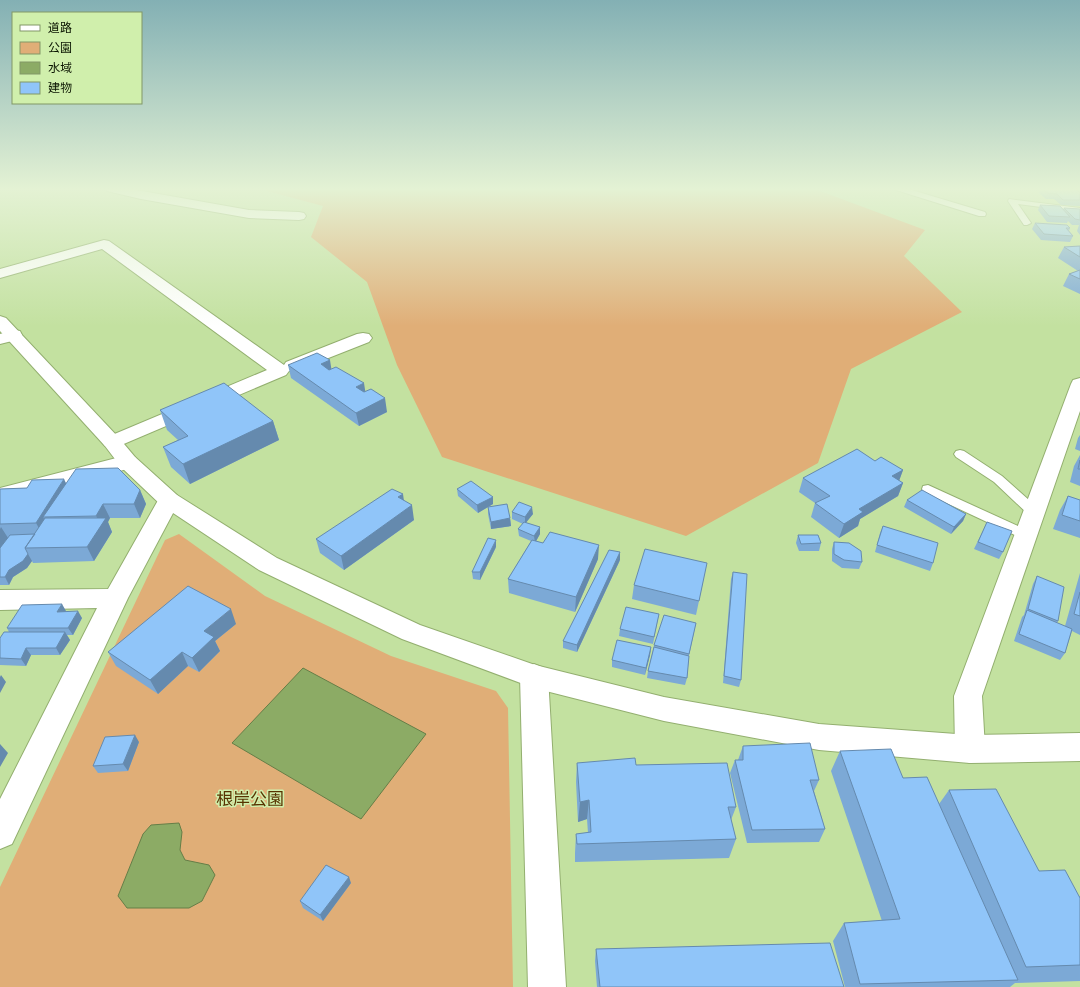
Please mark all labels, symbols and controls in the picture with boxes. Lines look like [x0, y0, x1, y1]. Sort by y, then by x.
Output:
legend [12, 12, 142, 104]
text: 道路 [48, 21, 72, 35]
text: 公園 [48, 41, 72, 55]
text: 水域 [48, 61, 72, 75]
text: 建物 [48, 81, 72, 95]
park label: 根岸公園 [216, 789, 284, 810]

